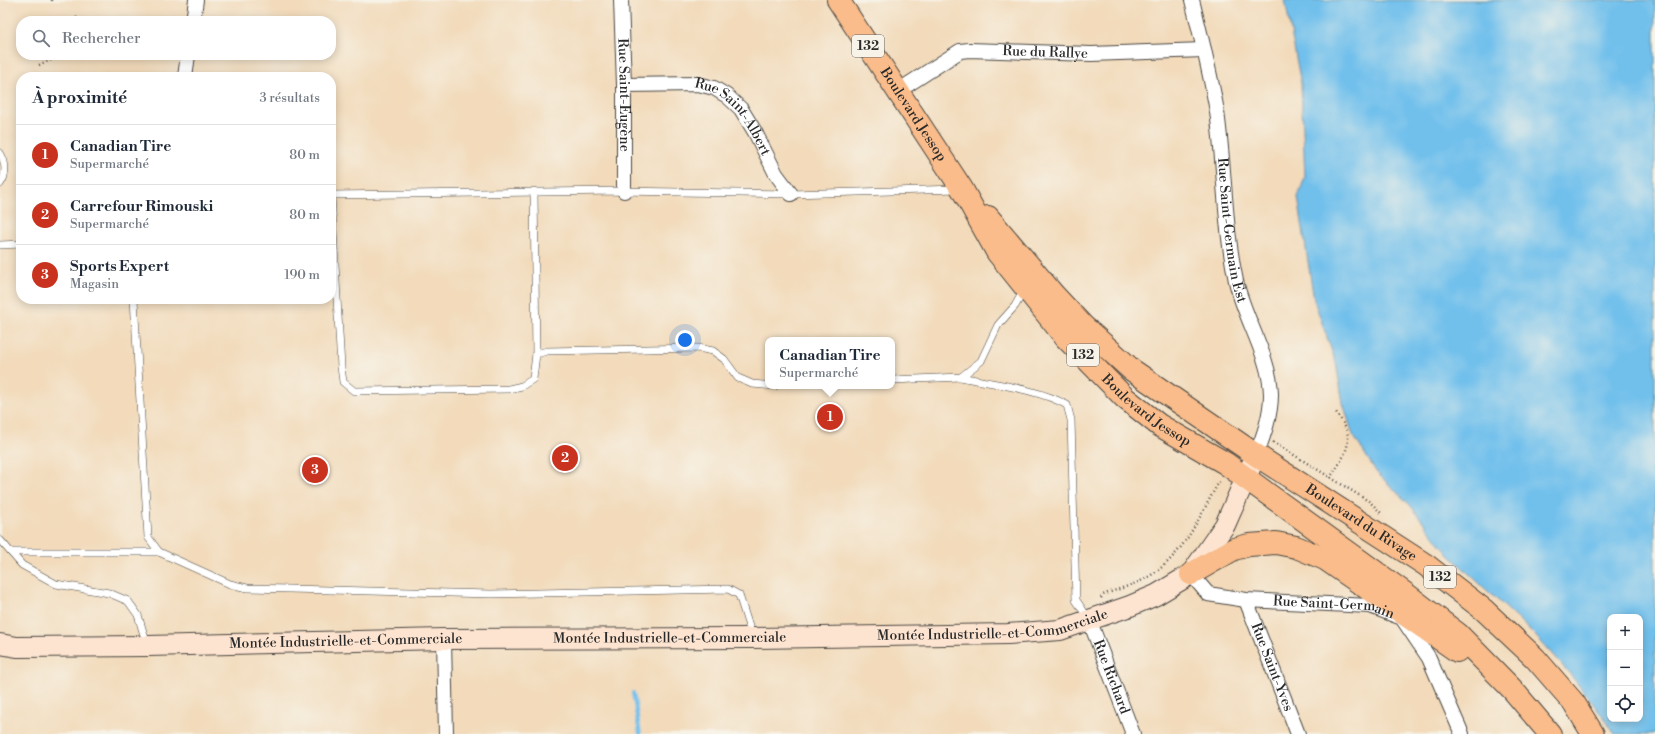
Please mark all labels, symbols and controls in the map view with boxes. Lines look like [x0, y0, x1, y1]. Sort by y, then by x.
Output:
search box [16, 16, 336, 60]
icon: search [30, 27, 52, 49]
text: Rechercher [62, 29, 141, 48]
road number: 132 [852, 35, 884, 57]
street label: Rue Saint-Eugène [613, 38, 633, 152]
street label: Rue du Rallye [1002, 42, 1088, 63]
street label: Boulevard Jessop [875, 63, 951, 165]
street label: Rue Saint-Albert [693, 74, 774, 159]
text: À proximité [32, 87, 127, 109]
text: 3 résultats [259, 90, 320, 106]
text: Canadian Tire [70, 137, 171, 156]
text: 1 [42, 147, 48, 163]
text: 80 m [289, 147, 320, 163]
text: Supermarché [70, 156, 149, 172]
street label: Rue Saint-Germain Est [1213, 157, 1251, 305]
text: Carrefour Rimouski [70, 197, 213, 216]
text: 2 [41, 207, 49, 223]
text: 80 m [289, 207, 320, 223]
text: Supermarché [70, 216, 149, 232]
text: Sports Expert [70, 257, 169, 276]
text: 3 [41, 267, 49, 283]
text: 190 m [284, 267, 320, 283]
text: Magasin [70, 276, 119, 292]
your location [675, 330, 695, 350]
popup [765, 337, 895, 389]
road number: 132 [1067, 344, 1099, 366]
text: Canadian Tire [779, 346, 881, 365]
text: Supermarché [779, 365, 858, 381]
street label: Boulevard Jessop [1097, 370, 1194, 451]
pin: 1 [817, 402, 843, 432]
pin: 2 [552, 443, 578, 473]
pin: 3 [302, 455, 328, 485]
street label: Boulevard du Rivage [1301, 480, 1420, 566]
road number: 132 [1424, 566, 1456, 588]
street label: Rue Saint-Germain [1272, 592, 1398, 624]
street label: Montée Industrielle-et-Commerciale [877, 605, 1110, 645]
map controls [1607, 614, 1643, 722]
button: + [1607, 614, 1643, 650]
street label: Rue Saint-Yves [1247, 620, 1297, 714]
street label: Montée Industrielle-et-Commerciale [553, 628, 786, 648]
street label: Montée Industrielle-et-Commerciale [229, 630, 462, 653]
street label: Rue Richard [1089, 637, 1134, 717]
button: − [1607, 650, 1643, 686]
button: locate [1607, 686, 1643, 722]

